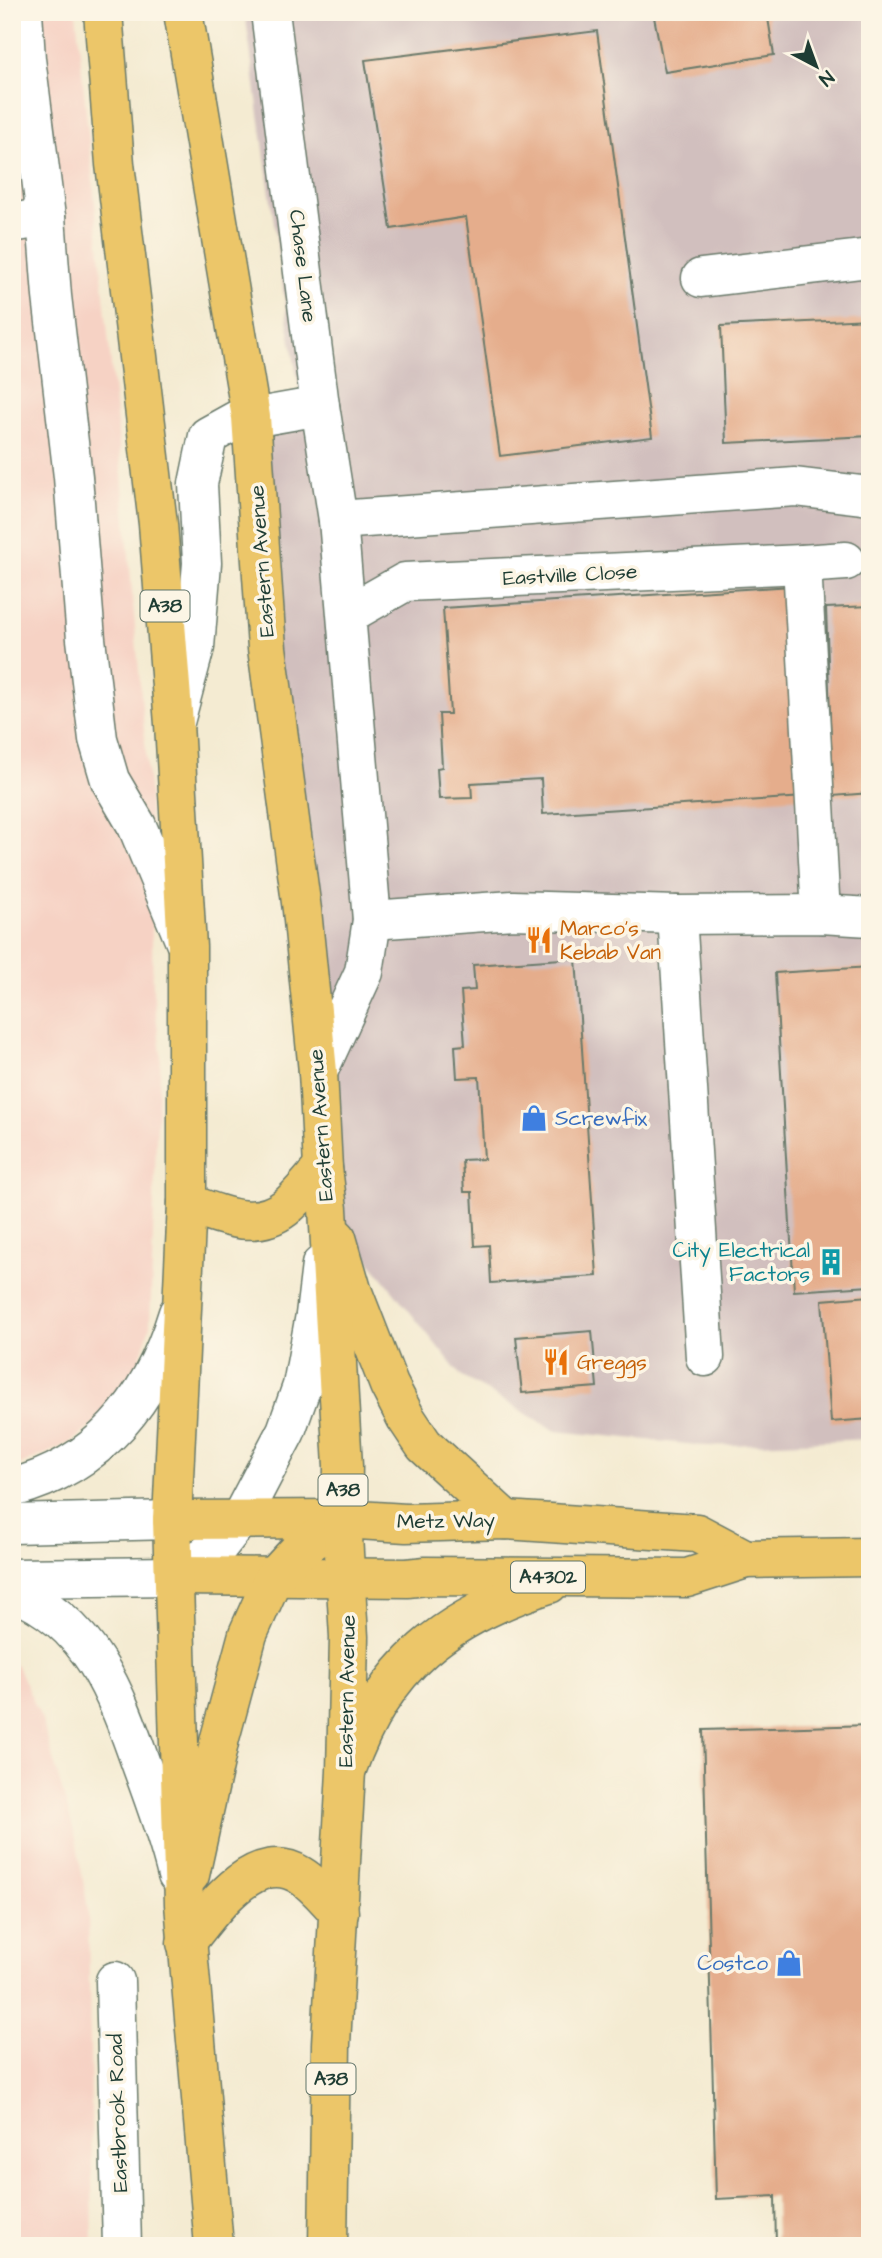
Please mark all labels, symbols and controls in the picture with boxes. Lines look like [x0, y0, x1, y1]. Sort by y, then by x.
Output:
north arrow [780, 32, 850, 102]
text: N [813, 64, 840, 92]
street label: Chase Lane [282, 208, 324, 324]
street label: Eastern Avenue [242, 484, 282, 638]
street label: Eastville Close [502, 557, 638, 593]
road number: A38 [140, 590, 190, 622]
place label: Marco's Kebab Van [560, 914, 661, 967]
restaurant icon: Marco's Kebab Van [524, 925, 554, 955]
street label: Eastern Avenue [301, 1048, 341, 1202]
shop icon: Screwfix [519, 1103, 549, 1133]
place label: Screwfix [555, 1104, 647, 1133]
place label: City Electrical Factors [673, 1236, 810, 1289]
building icon: City Electrical Factors [816, 1247, 846, 1277]
restaurant icon: Greggs [541, 1347, 571, 1377]
place label: Greggs [577, 1348, 647, 1379]
road number: A38 [318, 1474, 368, 1506]
street label: Metz Way [397, 1506, 496, 1538]
road number: A4302 [511, 1562, 585, 1592]
street label: Eastern Avenue [331, 1615, 363, 1767]
shop icon: Costco [774, 1948, 804, 1978]
place label: Costco [697, 1949, 768, 1978]
street label: Eastbrook Road [101, 2033, 135, 2193]
road number: A38 [306, 2064, 356, 2094]

